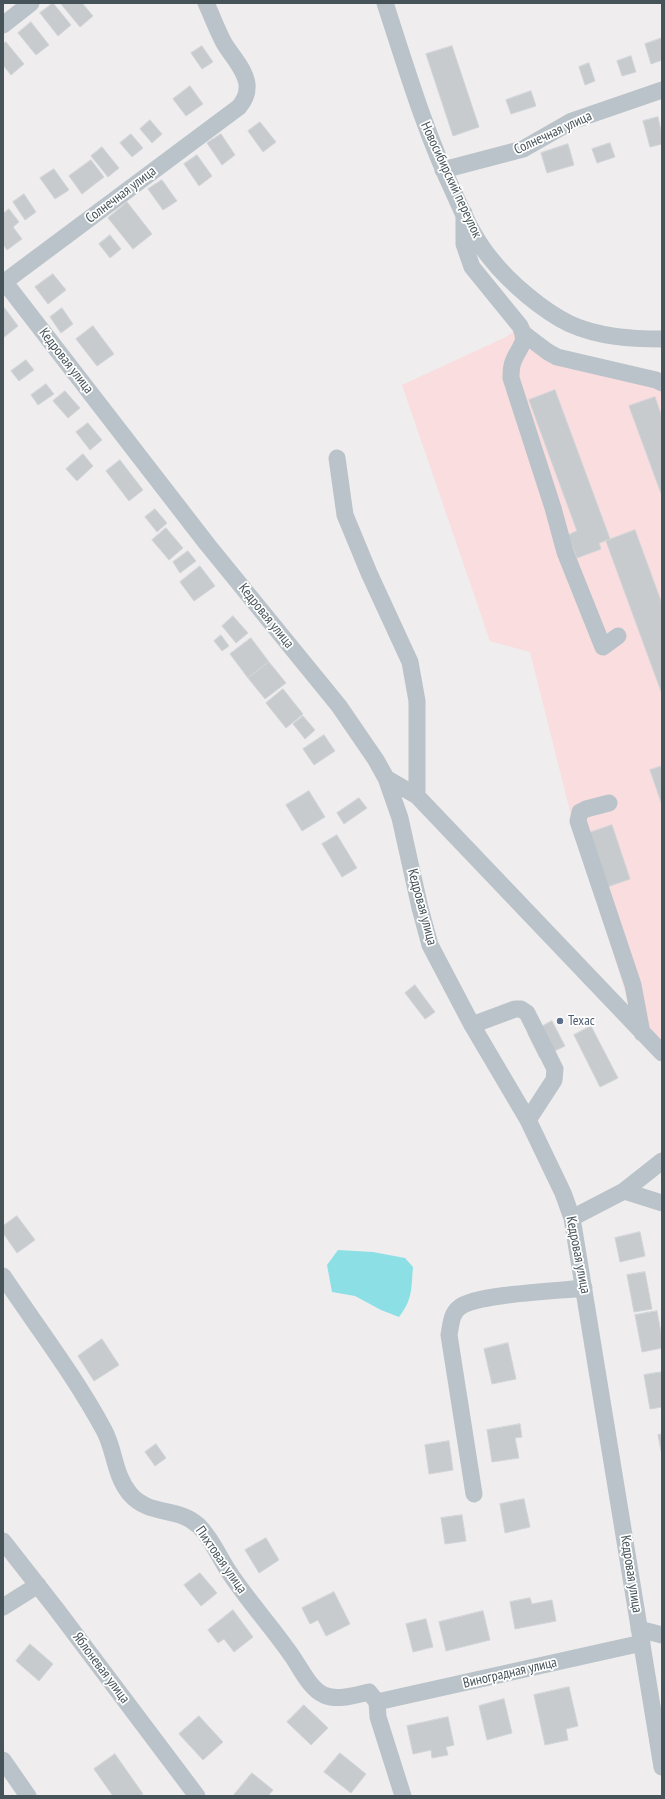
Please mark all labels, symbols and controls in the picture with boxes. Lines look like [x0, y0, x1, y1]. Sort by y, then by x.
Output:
street label: Солнечная улица [511, 108, 595, 158]
street label: Новосибирский переулок [417, 119, 485, 241]
street label: Солнечная улица [82, 163, 160, 227]
street label: Кедровая улица [35, 325, 97, 397]
street label: Кедровая улица [235, 580, 297, 652]
street label: Кедровая улица [404, 867, 440, 947]
place label: Техас [568, 1013, 595, 1029]
marker: Техас [555, 1016, 565, 1026]
street label: Кедровая улица [562, 1215, 594, 1295]
street label: Пихтовая улица [192, 1523, 250, 1597]
street label: Кедровая улица [617, 1534, 645, 1614]
street label: Яблоневая улица [69, 1629, 133, 1707]
street label: Виноградная улица [462, 1654, 558, 1692]

